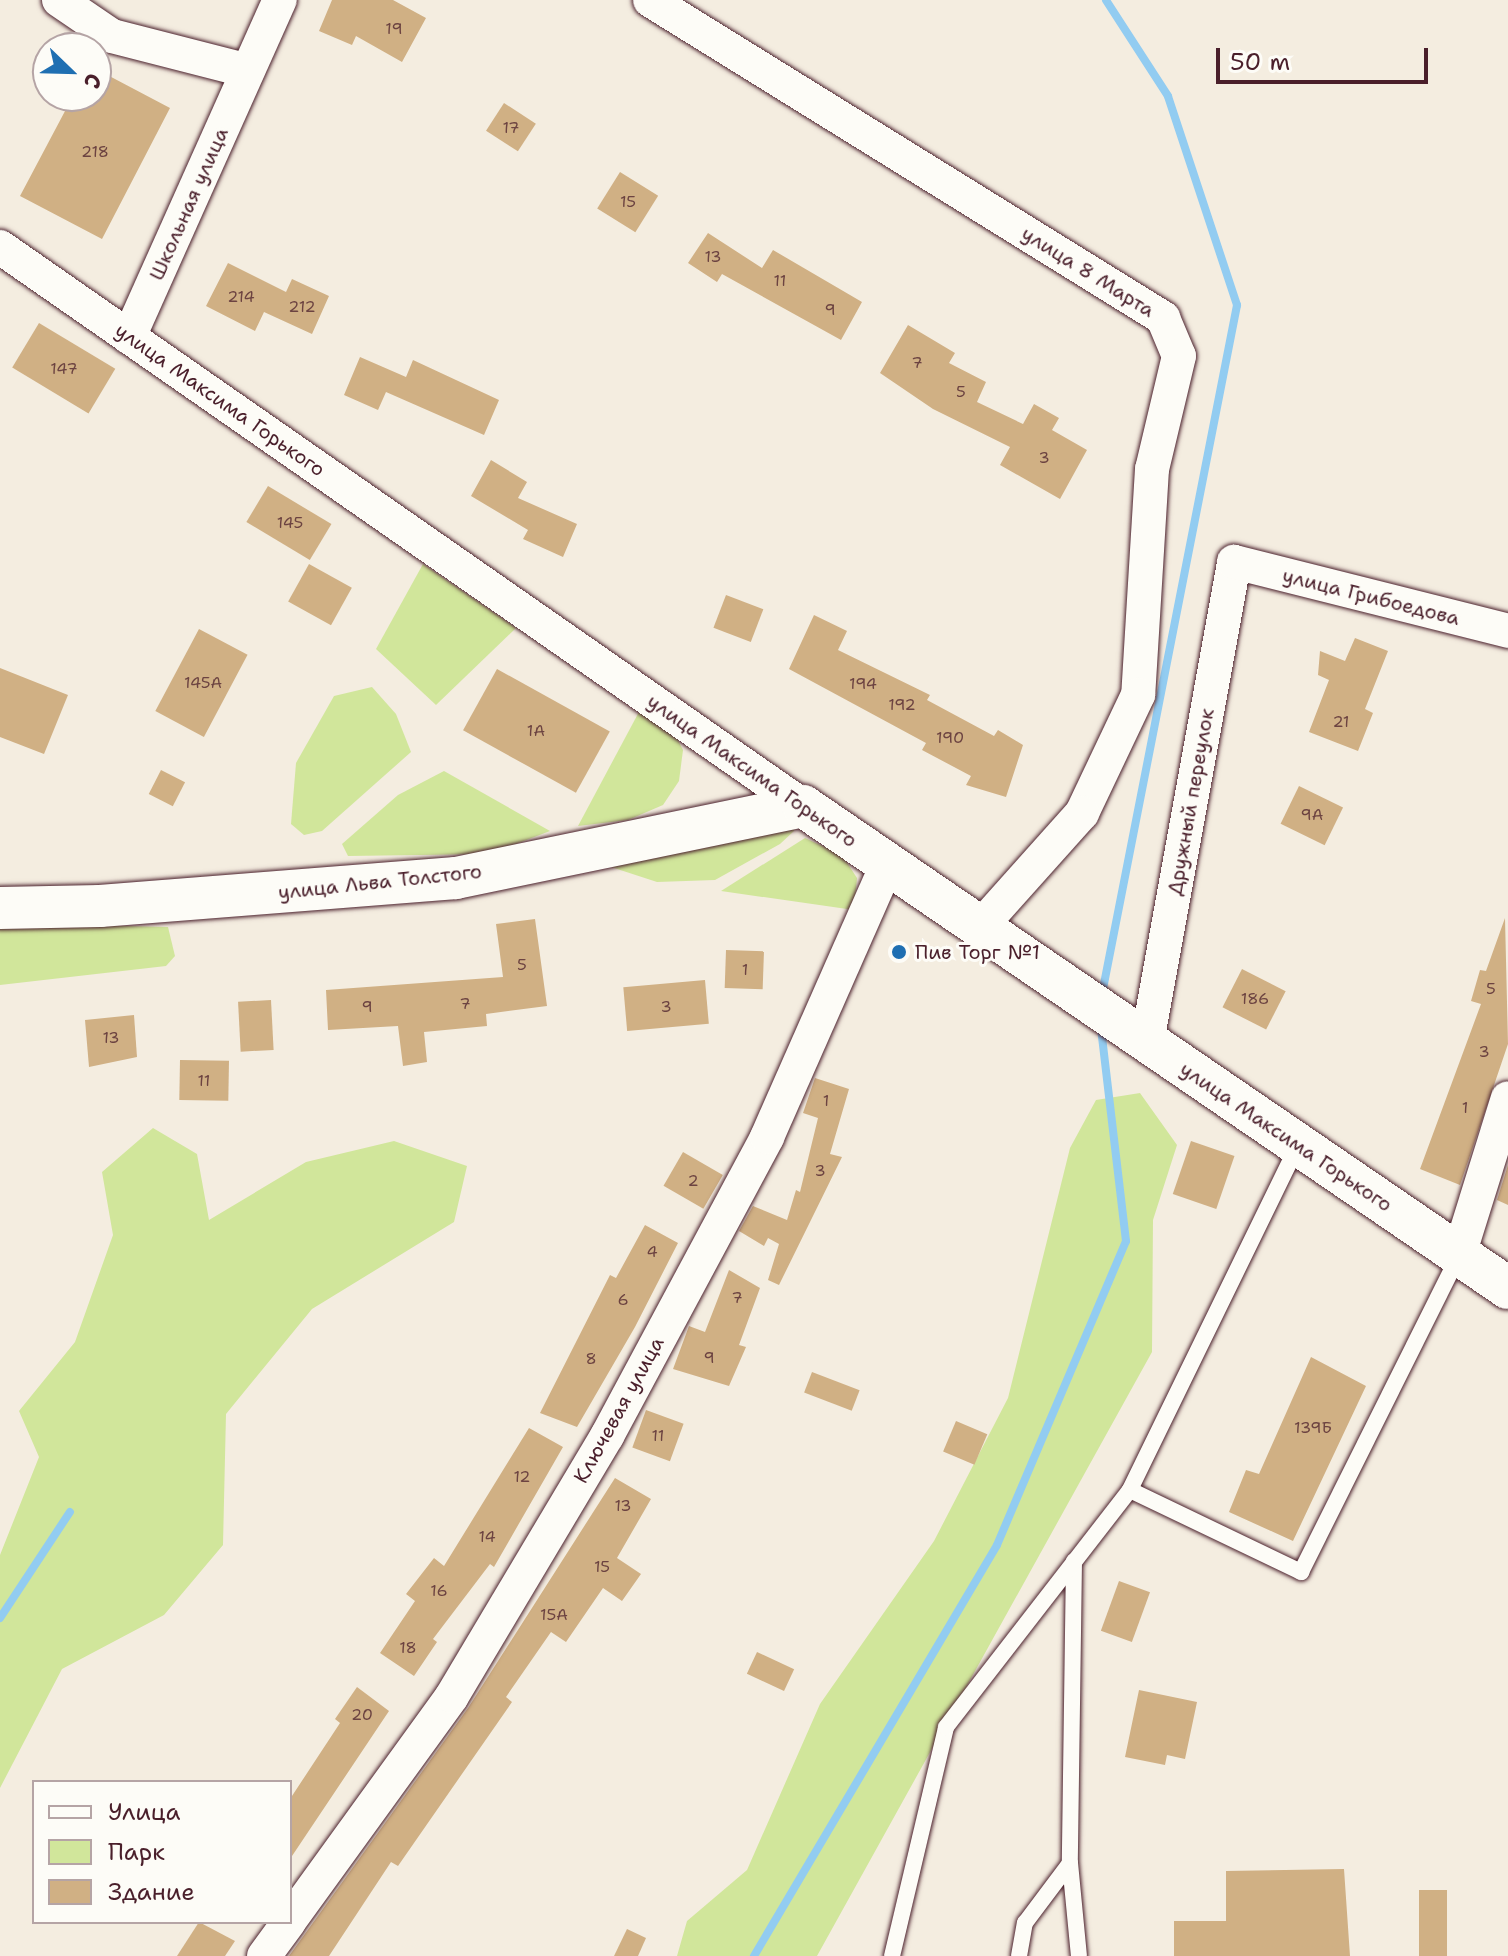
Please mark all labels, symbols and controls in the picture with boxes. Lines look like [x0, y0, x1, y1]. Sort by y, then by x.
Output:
house number: 19 [385, 19, 403, 39]
north arrow [32, 32, 112, 112]
scale bar [1220, 32, 1432, 82]
text: 50 m [1230, 46, 1290, 78]
text: С [77, 69, 109, 93]
house number: 17 [502, 118, 520, 138]
street label: Школьная улица [145, 124, 233, 284]
house number: 218 [81, 142, 109, 162]
house number: 15 [620, 192, 636, 212]
street label: улица 8 Марта [1017, 221, 1159, 323]
house number: 13 [704, 247, 722, 267]
house number: 11 [774, 271, 786, 291]
house number: 214 [227, 287, 255, 307]
house number: 212 [288, 297, 316, 317]
house number: 9 [824, 300, 836, 320]
street label: улица Максима Горького [110, 318, 330, 482]
house number: 7 [911, 353, 923, 373]
house number: 147 [50, 359, 78, 379]
house number: 5 [956, 382, 966, 402]
house number: 3 [1038, 448, 1050, 468]
house number: 145 [277, 513, 303, 533]
street label: улица Грибоедова [1280, 563, 1462, 631]
house number: 145А [184, 673, 222, 693]
house number: 194 [849, 674, 877, 694]
street label: улица Максима Горького [642, 689, 862, 853]
house number: 192 [888, 695, 916, 715]
street label: Дружный переулок [1163, 707, 1219, 897]
house number: 21 [1332, 712, 1350, 732]
house number: 1А [527, 721, 545, 741]
house number: 190 [936, 728, 964, 748]
house number: 9А [1301, 805, 1323, 825]
street label: улица Льва Толстого [277, 859, 483, 905]
place label: Пив Торг №1 [915, 940, 1040, 964]
marker: Пив Торг №1 [890, 943, 908, 961]
house number: 5 [517, 955, 527, 975]
house number: 1 [742, 960, 748, 980]
house number: 5 [1486, 979, 1496, 999]
house number: 186 [1241, 989, 1269, 1009]
house number: 7 [459, 994, 471, 1014]
house number: 9 [361, 997, 373, 1017]
house number: 3 [660, 997, 672, 1017]
house number: 13 [102, 1028, 120, 1048]
house number: 3 [1478, 1042, 1490, 1062]
street label: улица Максима Горького [1175, 1057, 1397, 1217]
house number: 11 [198, 1071, 210, 1091]
house number: 1 [823, 1091, 829, 1111]
house number: 1 [1462, 1098, 1468, 1118]
house number: 3 [814, 1161, 826, 1181]
house number: 2 [687, 1171, 699, 1191]
house number: 4 [646, 1242, 658, 1262]
house number: 7 [731, 1288, 743, 1308]
house number: 6 [617, 1290, 629, 1310]
street label: Ключевая улица [569, 1333, 669, 1487]
house number: 9 [703, 1348, 715, 1368]
house number: 8 [585, 1349, 597, 1369]
house number: 139Б [1294, 1418, 1332, 1438]
house number: 11 [652, 1426, 664, 1446]
house number: 12 [513, 1467, 531, 1487]
house number: 13 [614, 1496, 632, 1516]
house number: 14 [478, 1527, 496, 1547]
house number: 15 [594, 1557, 610, 1577]
house number: 16 [430, 1581, 448, 1601]
house number: 15А [540, 1605, 568, 1625]
house number: 18 [399, 1638, 417, 1658]
house number: 20 [351, 1705, 373, 1725]
legend [32, 1780, 292, 1924]
text: Улица [108, 1796, 181, 1828]
text: Парк [108, 1836, 165, 1868]
text: Здание [108, 1876, 195, 1908]

